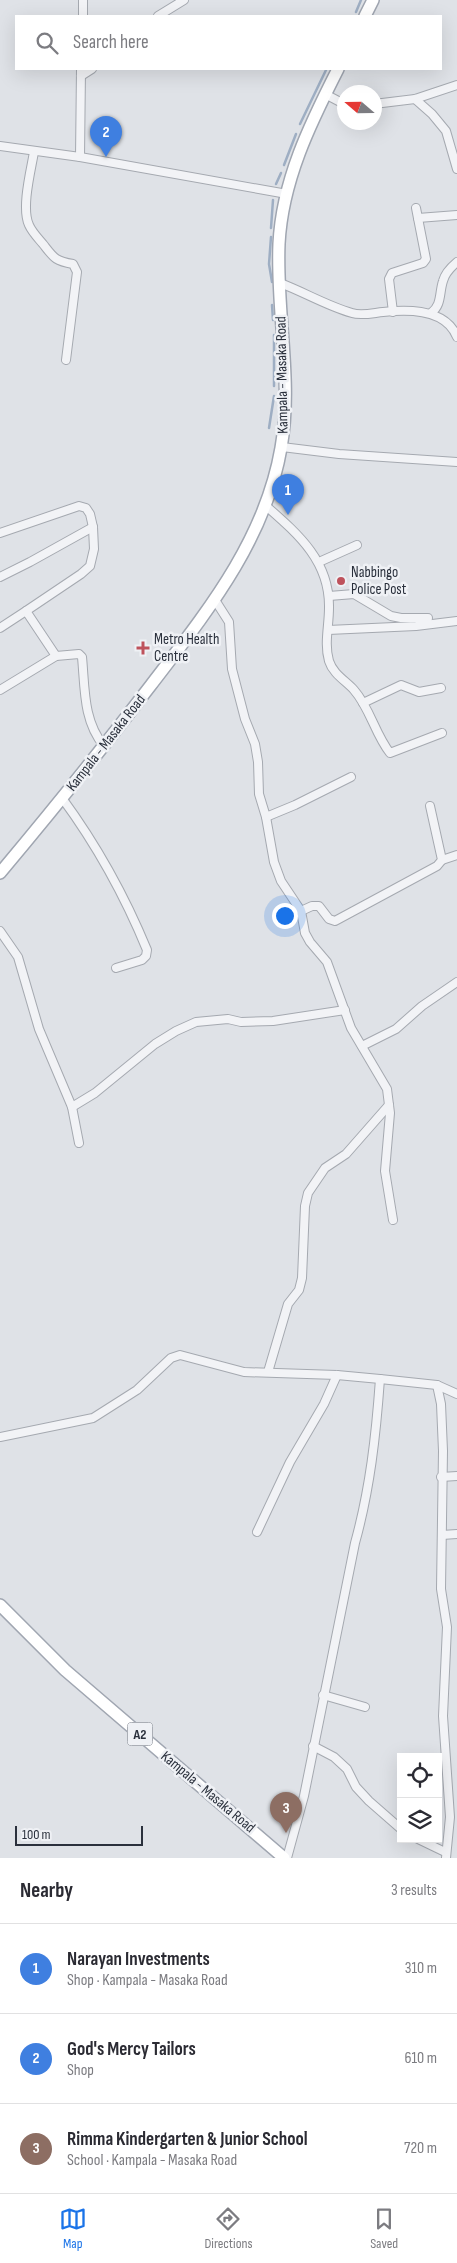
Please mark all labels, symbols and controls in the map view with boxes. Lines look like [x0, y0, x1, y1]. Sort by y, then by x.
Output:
search box [15, 15, 442, 70]
icon: search [33, 29, 61, 57]
text: Search here [73, 31, 149, 54]
north arrow [337, 85, 382, 130]
pin: 2 [90, 116, 122, 157]
street label: Kampala - Masaka Road [271, 316, 293, 434]
pin: 1 [272, 474, 304, 515]
place label: Nabbingo Police Post [351, 563, 407, 599]
marker: Nabbingo Police Post [335, 575, 347, 587]
place label: Metro Health Centre [154, 630, 219, 666]
marker: Metro Health Centre [136, 641, 150, 655]
street label: Kampala - Masaka Road [62, 691, 150, 795]
your location [272, 903, 298, 929]
road number: A2 [128, 1722, 152, 1746]
street label: Kampala - Masaka Road [157, 1747, 259, 1837]
map controls [397, 1753, 442, 1843]
button: locate [397, 1753, 442, 1798]
pin: 3 [270, 1792, 302, 1833]
button: layers [397, 1798, 442, 1843]
scale bar [15, 1823, 142, 1846]
text: 100 m [22, 1826, 51, 1843]
text: Nearby [20, 1878, 73, 1903]
text: 3 results [391, 1881, 437, 1900]
text: Narayan Investments [67, 1948, 210, 1971]
text: 1 [33, 1959, 39, 1978]
text: 310 m [405, 1959, 437, 1978]
text: Shop · Kampala - Masaka Road [67, 1971, 228, 1990]
text: God's Mercy Tailors [67, 2038, 196, 2061]
text: 2 [32, 2049, 40, 2068]
text: 610 m [404, 2049, 437, 2068]
text: Shop [67, 2061, 94, 2080]
text: Rimma Kindergarten & Junior School [67, 2128, 308, 2151]
text: 3 [32, 2139, 40, 2158]
text: 720 m [404, 2139, 437, 2158]
text: School · Kampala - Masaka Road [67, 2151, 237, 2170]
tab: Map [59, 2205, 87, 2252]
tab: Directions [204, 2205, 253, 2252]
tab: Saved [370, 2205, 398, 2252]

